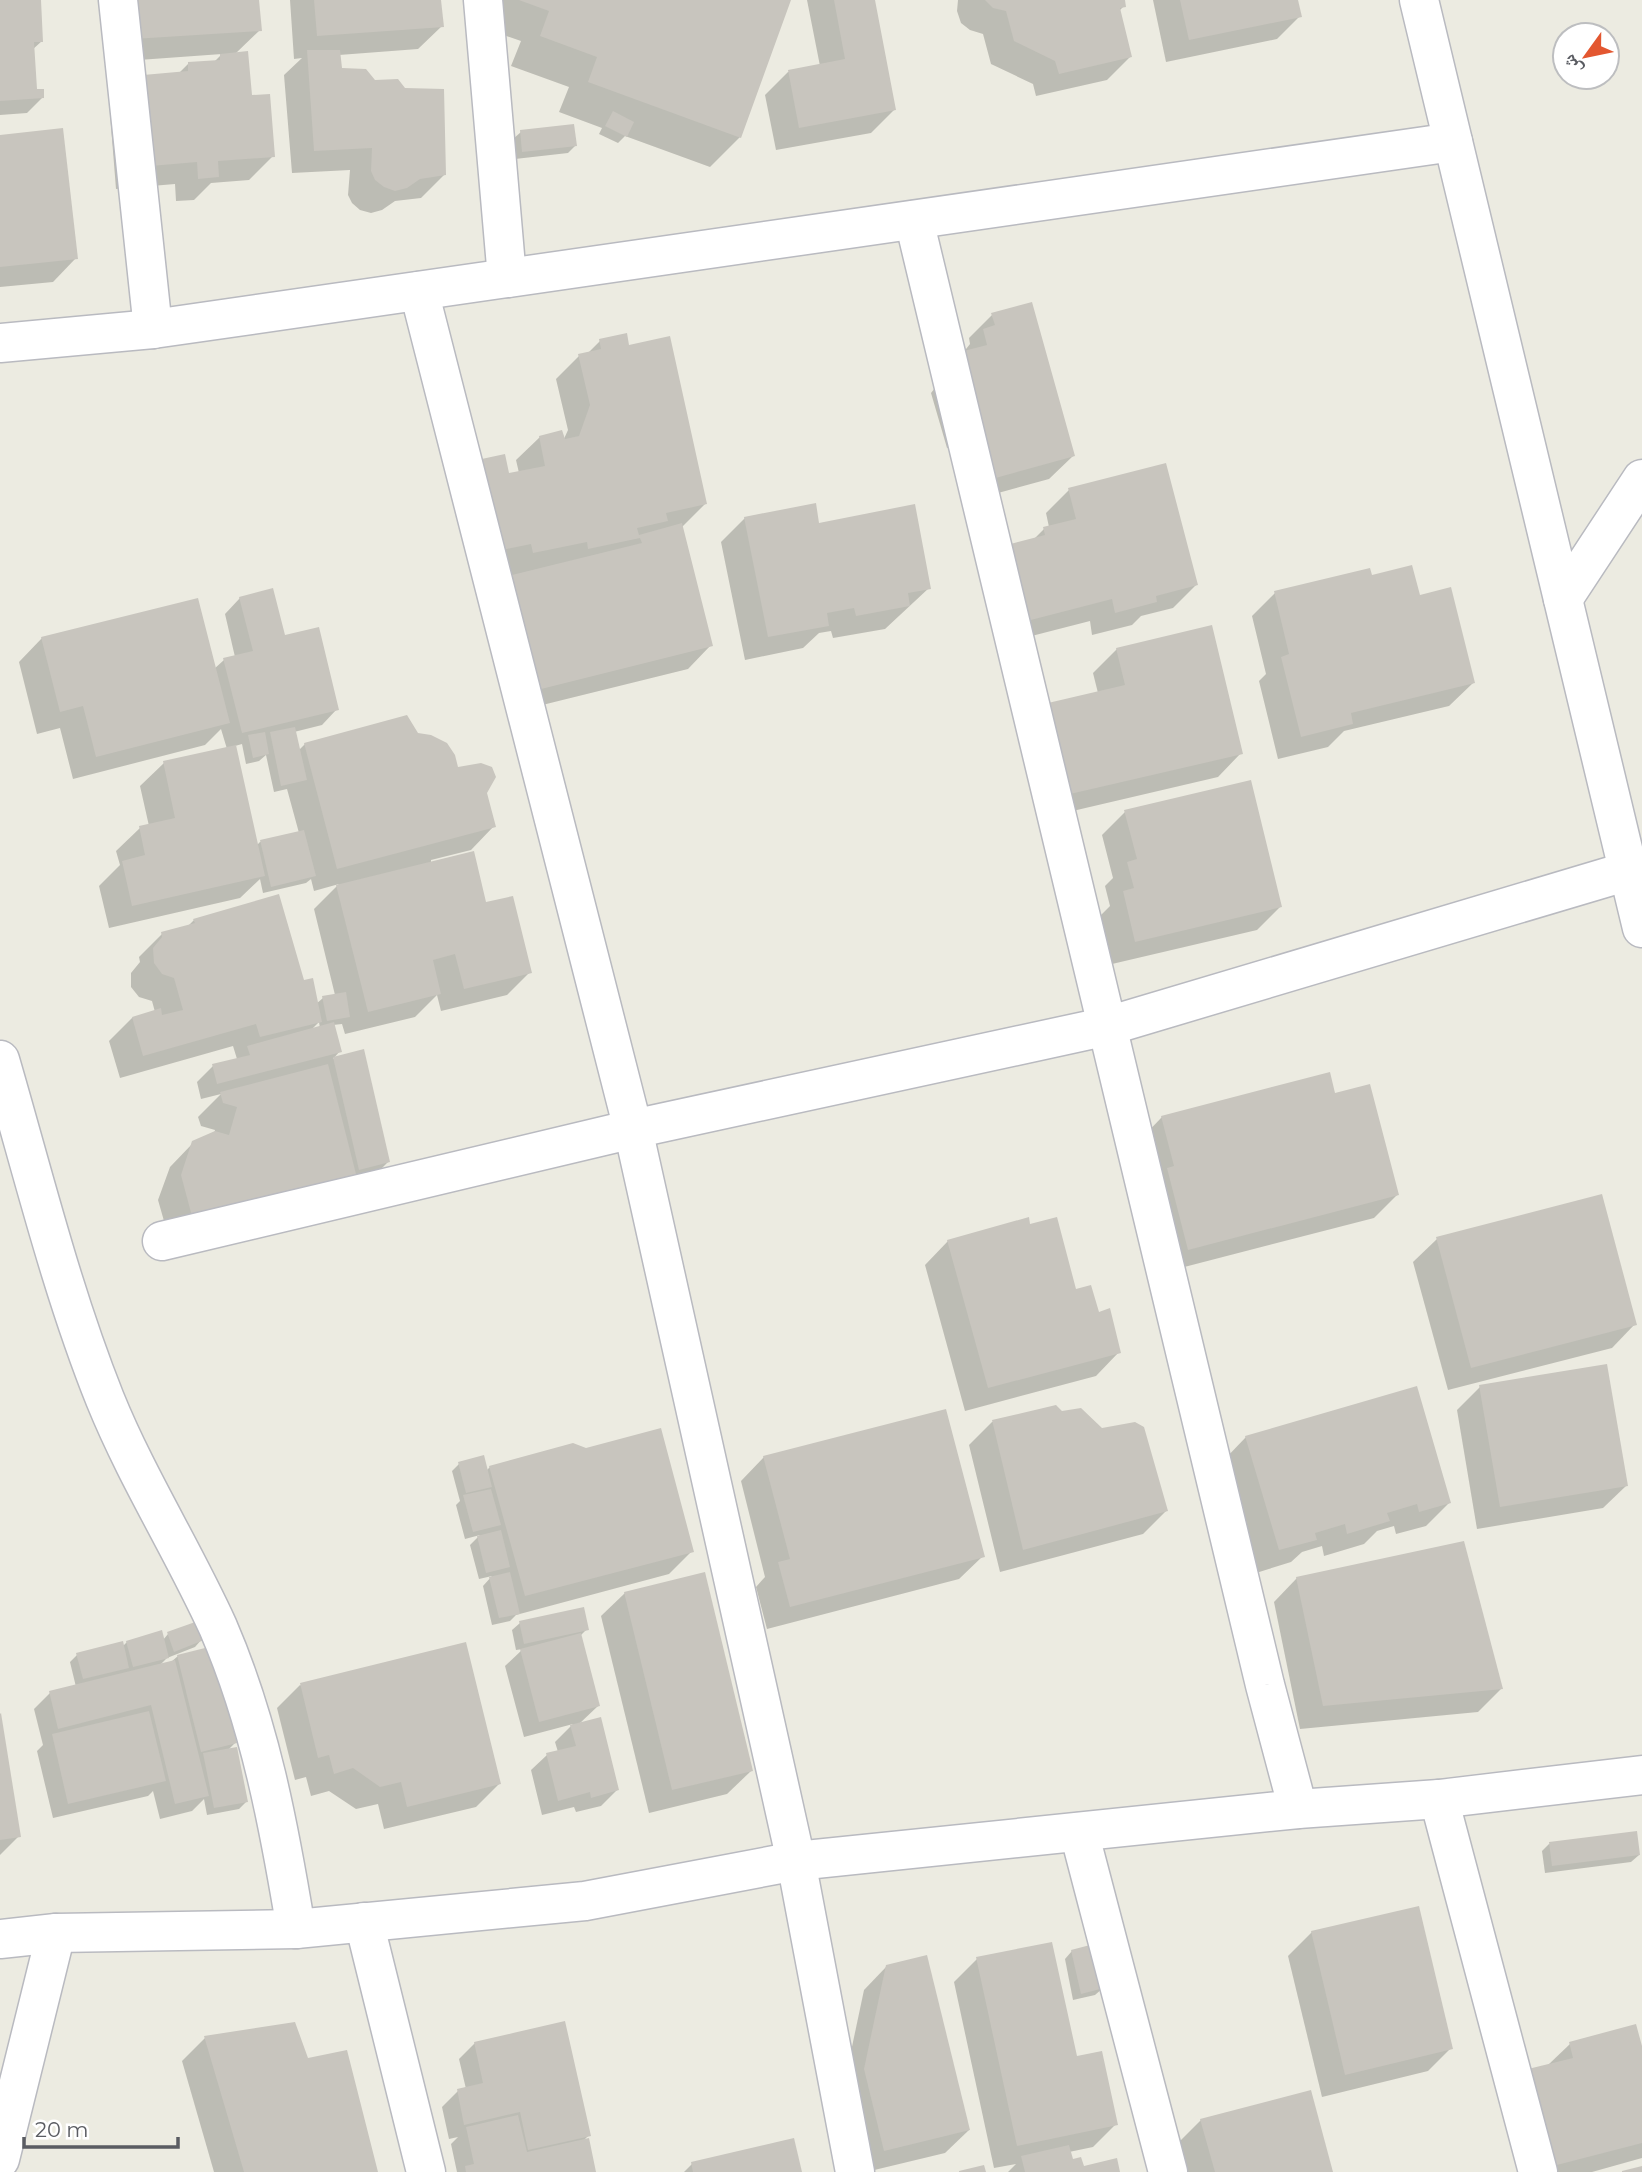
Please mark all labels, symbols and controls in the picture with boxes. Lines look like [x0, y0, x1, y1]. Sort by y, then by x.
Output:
north arrow [1551, 21, 1621, 91]
text: ش [1557, 50, 1587, 80]
scale bar [24, 2106, 178, 2150]
text: 20 m [35, 2117, 89, 2142]

